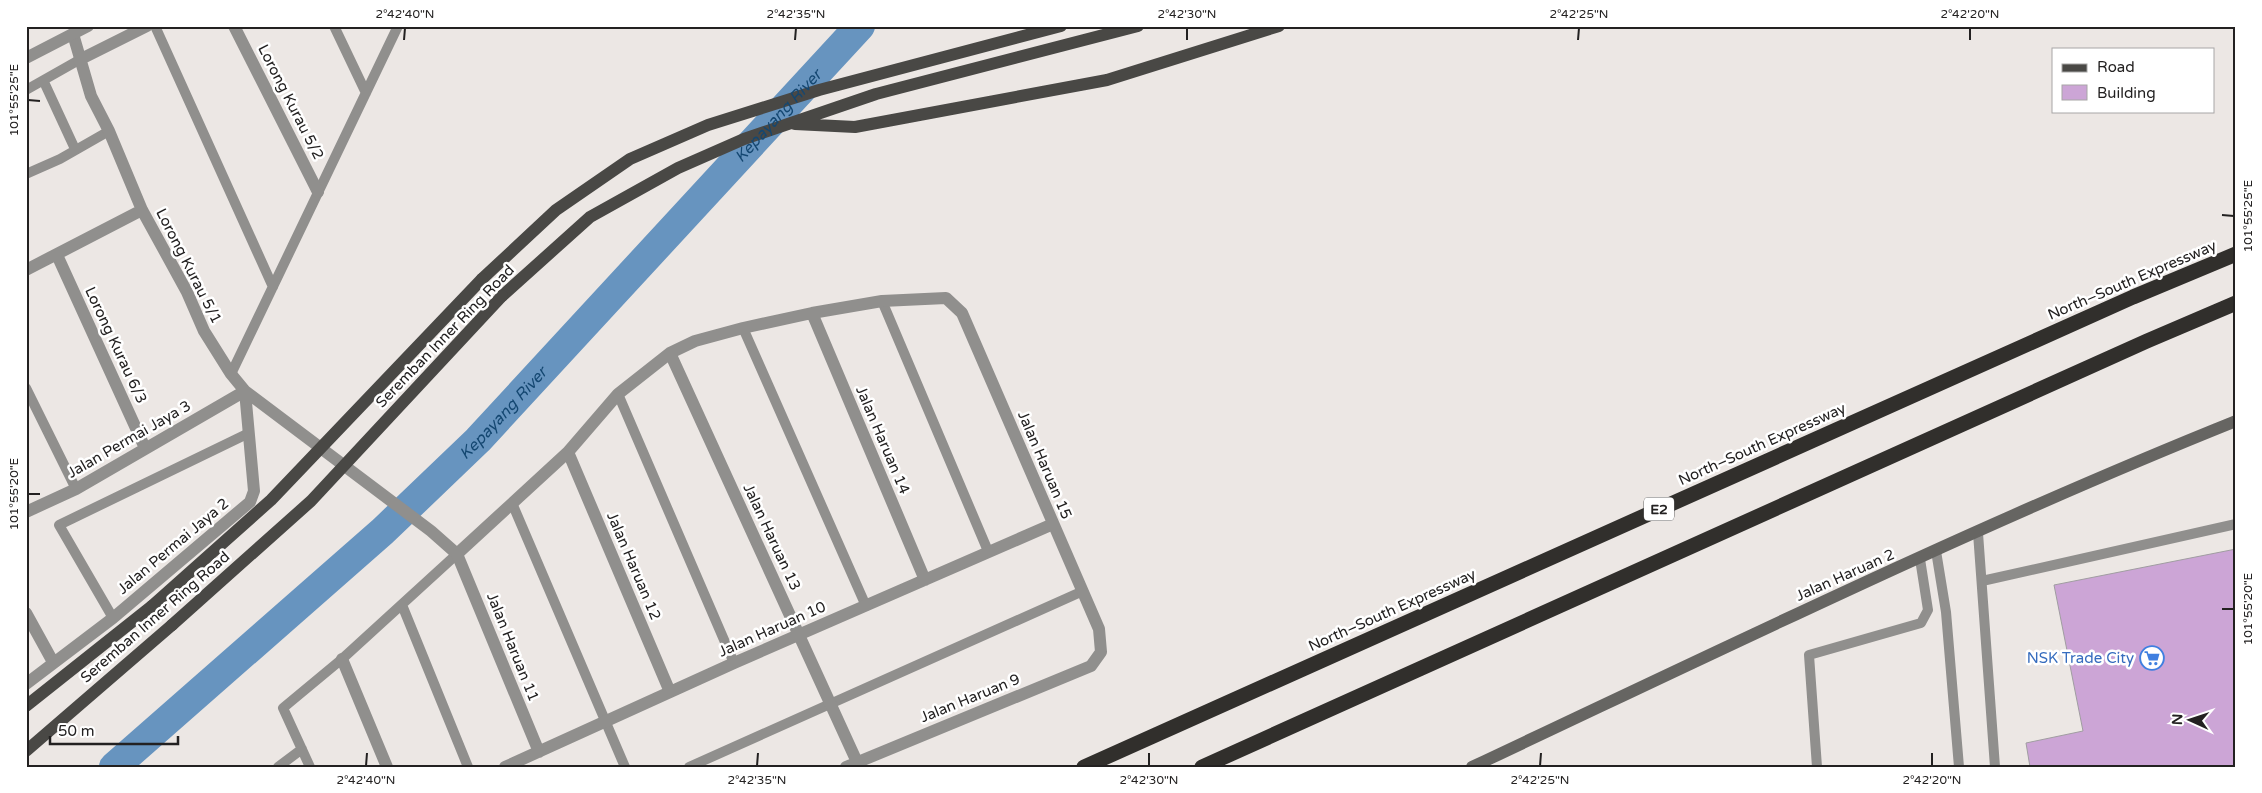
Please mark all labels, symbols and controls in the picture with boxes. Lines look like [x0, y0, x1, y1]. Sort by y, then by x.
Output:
text: 2°42'40"N [376, 7, 434, 21]
text: 2°42'35"N [767, 7, 825, 21]
text: 2°42'30"N [1158, 7, 1216, 21]
text: 2°42'25"N [1550, 7, 1608, 21]
text: 2°42'20"N [1941, 7, 1999, 21]
street label: Lorong Kurau 5/2 [254, 41, 328, 163]
legend [2052, 48, 2214, 112]
text: Road [2097, 58, 2135, 76]
text: 101°55'25"E [7, 63, 21, 136]
water label: Kepayang River [730, 64, 827, 167]
text: Building [2097, 84, 2156, 102]
text: 101°55'25"E [2241, 179, 2255, 252]
street label: Lorong Kurau 5/1 [152, 205, 226, 327]
street label: North–South Expressway [2045, 236, 2219, 324]
street label: Seremban Inner Ring Road [372, 261, 518, 411]
street label: Lorong Kurau 6/3 [81, 284, 151, 406]
water label: Kepayang River [455, 362, 553, 464]
street label: Jalan Haruan 14 [852, 383, 914, 497]
street label: Jalan Permai Jaya 3 [64, 396, 194, 482]
street label: North–South Expressway [1675, 399, 1849, 489]
street label: Jalan Haruan 15 [1014, 408, 1076, 522]
text: 101°55'20"E [7, 457, 21, 530]
street label: Jalan Haruan 13 [739, 481, 805, 593]
street label: Jalan Permai Jaya 2 [114, 494, 232, 598]
road number: E2 [1644, 498, 1674, 520]
street label: Jalan Haruan 12 [603, 509, 665, 623]
street label: Jalan Haruan 2 [1793, 545, 1897, 605]
street label: Seremban Inner Ring Road [77, 547, 233, 687]
street label: North–South Expressway [1305, 565, 1479, 655]
text: 101°55'20"E [2241, 572, 2255, 645]
street label: Jalan Haruan 11 [483, 590, 543, 704]
street label: Jalan Haruan 10 [716, 597, 828, 661]
supermarket icon: NSK Trade City [2139, 645, 2165, 671]
place label: NSK Trade City [2027, 649, 2134, 667]
street label: Jalan Haruan 9 [917, 670, 1023, 726]
north arrow [2164, 696, 2214, 746]
scale bar [50, 713, 178, 745]
text: N [2169, 713, 2186, 725]
text: 50 m [58, 722, 95, 740]
text: 2°42'40"N [337, 773, 395, 787]
text: 2°42'35"N [728, 773, 786, 787]
text: 2°42'30"N [1120, 773, 1178, 787]
text: 2°42'25"N [1511, 773, 1569, 787]
text: 2°42'20"N [1903, 773, 1961, 787]

